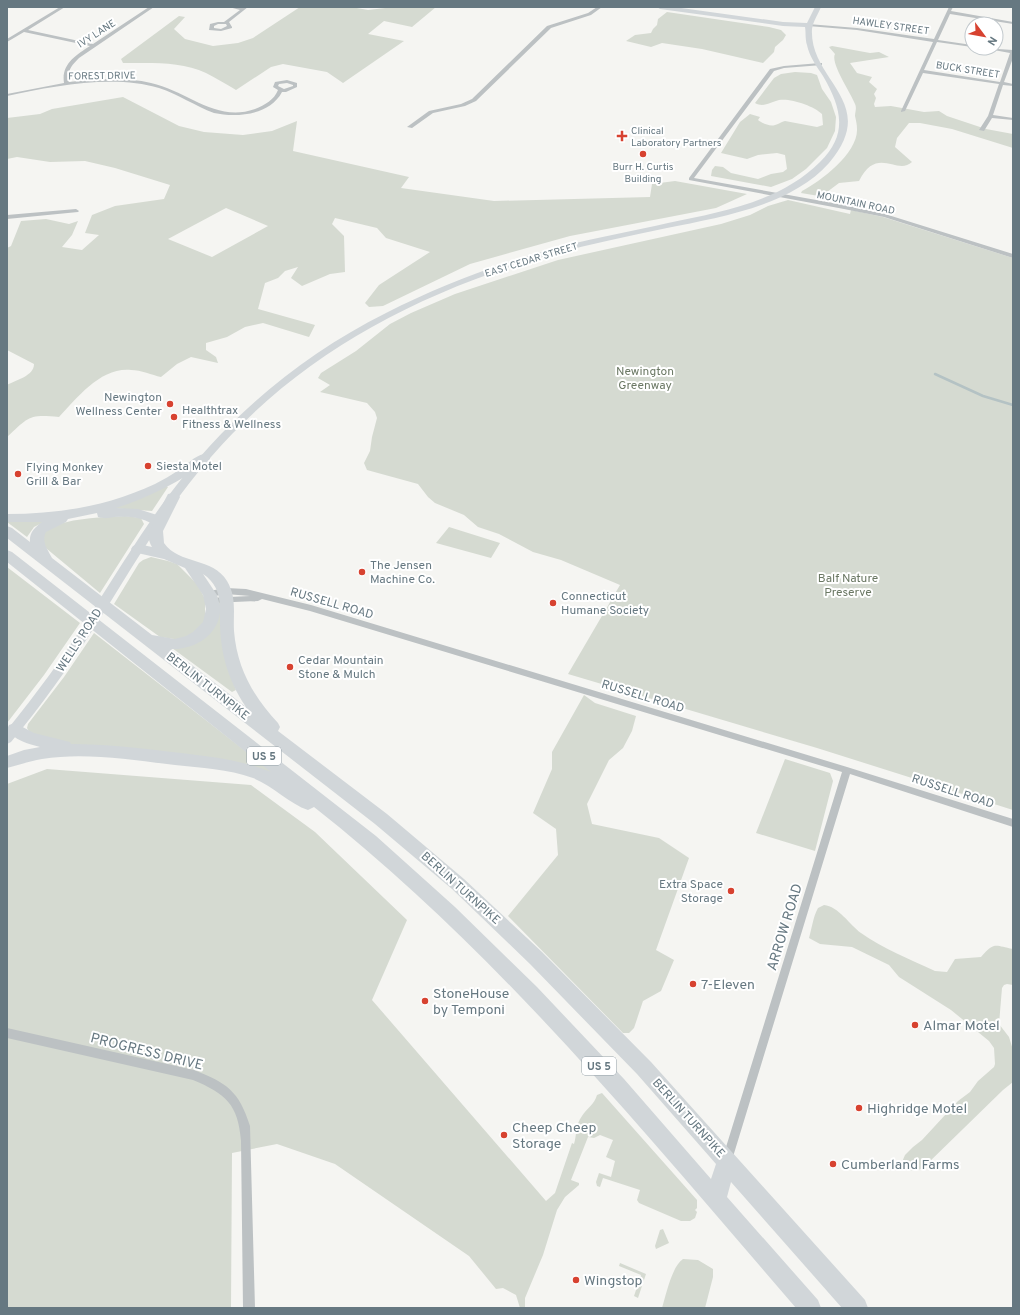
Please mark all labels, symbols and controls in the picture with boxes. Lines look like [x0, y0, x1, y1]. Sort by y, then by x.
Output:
street label: HAWLEY STREET [852, 15, 930, 38]
north arrow [964, 16, 1004, 56]
street label: IVY LANE [75, 17, 118, 51]
text: N [984, 34, 1000, 48]
street label: BUCK STREET [935, 59, 1001, 82]
street label: FOREST DRIVE [68, 69, 136, 84]
place label: Clinical Laboratory Partners [631, 125, 722, 150]
marker: Clinical Laboratory Partners [616, 130, 628, 142]
marker: Burr H. Curtis Building [638, 149, 648, 159]
place label: Burr H. Curtis Building [613, 161, 674, 186]
street label: MOUNTAIN ROAD [815, 189, 896, 218]
street label: EAST CEDAR STREET [483, 240, 580, 281]
park label: Newington Greenway [616, 364, 674, 394]
place label: Newington Wellness Center [75, 390, 162, 420]
marker: Newington Wellness Center [165, 399, 175, 409]
place label: Healthtrax Fitness & Wellness [182, 403, 281, 433]
marker: Healthtrax Fitness & Wellness [169, 412, 179, 422]
place label: Siesta Motel [156, 459, 222, 475]
place label: Flying Monkey Grill & Bar [26, 460, 103, 490]
marker: Siesta Motel [143, 461, 153, 471]
marker: Flying Monkey Grill & Bar [13, 469, 23, 479]
place label: The Jensen Machine Co. [370, 558, 435, 588]
marker: The Jensen Machine Co. [357, 567, 367, 577]
park label: Balf Nature Preserve [818, 571, 878, 601]
street label: RUSSELL ROAD [288, 584, 375, 623]
place label: Connecticut Humane Society [561, 589, 649, 619]
marker: Connecticut Humane Society [548, 598, 558, 608]
street label: WELLS ROAD [53, 606, 106, 675]
street label: BERLIN TURNPIKE [162, 649, 252, 724]
place label: Cedar Mountain Stone & Mulch [298, 653, 384, 683]
marker: Cedar Mountain Stone & Mulch [285, 662, 295, 672]
street label: RUSSELL ROAD [599, 677, 686, 717]
road number: US 5 [247, 747, 281, 765]
street label: RUSSELL ROAD [909, 771, 996, 813]
street label: BERLIN TURNPIKE [417, 849, 503, 929]
place label: Extra Space Storage [659, 877, 723, 907]
street label: ARROW ROAD [764, 882, 807, 973]
marker: Extra Space Storage [726, 886, 736, 896]
place label: 7-Eleven [701, 977, 755, 994]
marker: 7-Eleven [688, 979, 698, 989]
place label: StoneHouse by Temponi [433, 986, 509, 1019]
marker: StoneHouse by Temponi [420, 996, 430, 1006]
place label: Almar Motel [923, 1018, 1000, 1035]
marker: Almar Motel [910, 1020, 920, 1030]
street label: PROGRESS DRIVE [89, 1030, 205, 1075]
road number: US 5 [582, 1057, 616, 1075]
street label: BERLIN TURNPIKE [648, 1076, 728, 1162]
place label: Highridge Motel [867, 1101, 967, 1118]
marker: Highridge Motel [854, 1103, 864, 1113]
place label: Cheep Cheep Storage [512, 1120, 596, 1153]
marker: Cheep Cheep Storage [499, 1130, 509, 1140]
place label: Cumberland Farms [841, 1157, 960, 1174]
marker: Cumberland Farms [828, 1159, 838, 1169]
place label: Wingstop [584, 1273, 643, 1290]
marker: Wingstop [571, 1275, 581, 1285]

